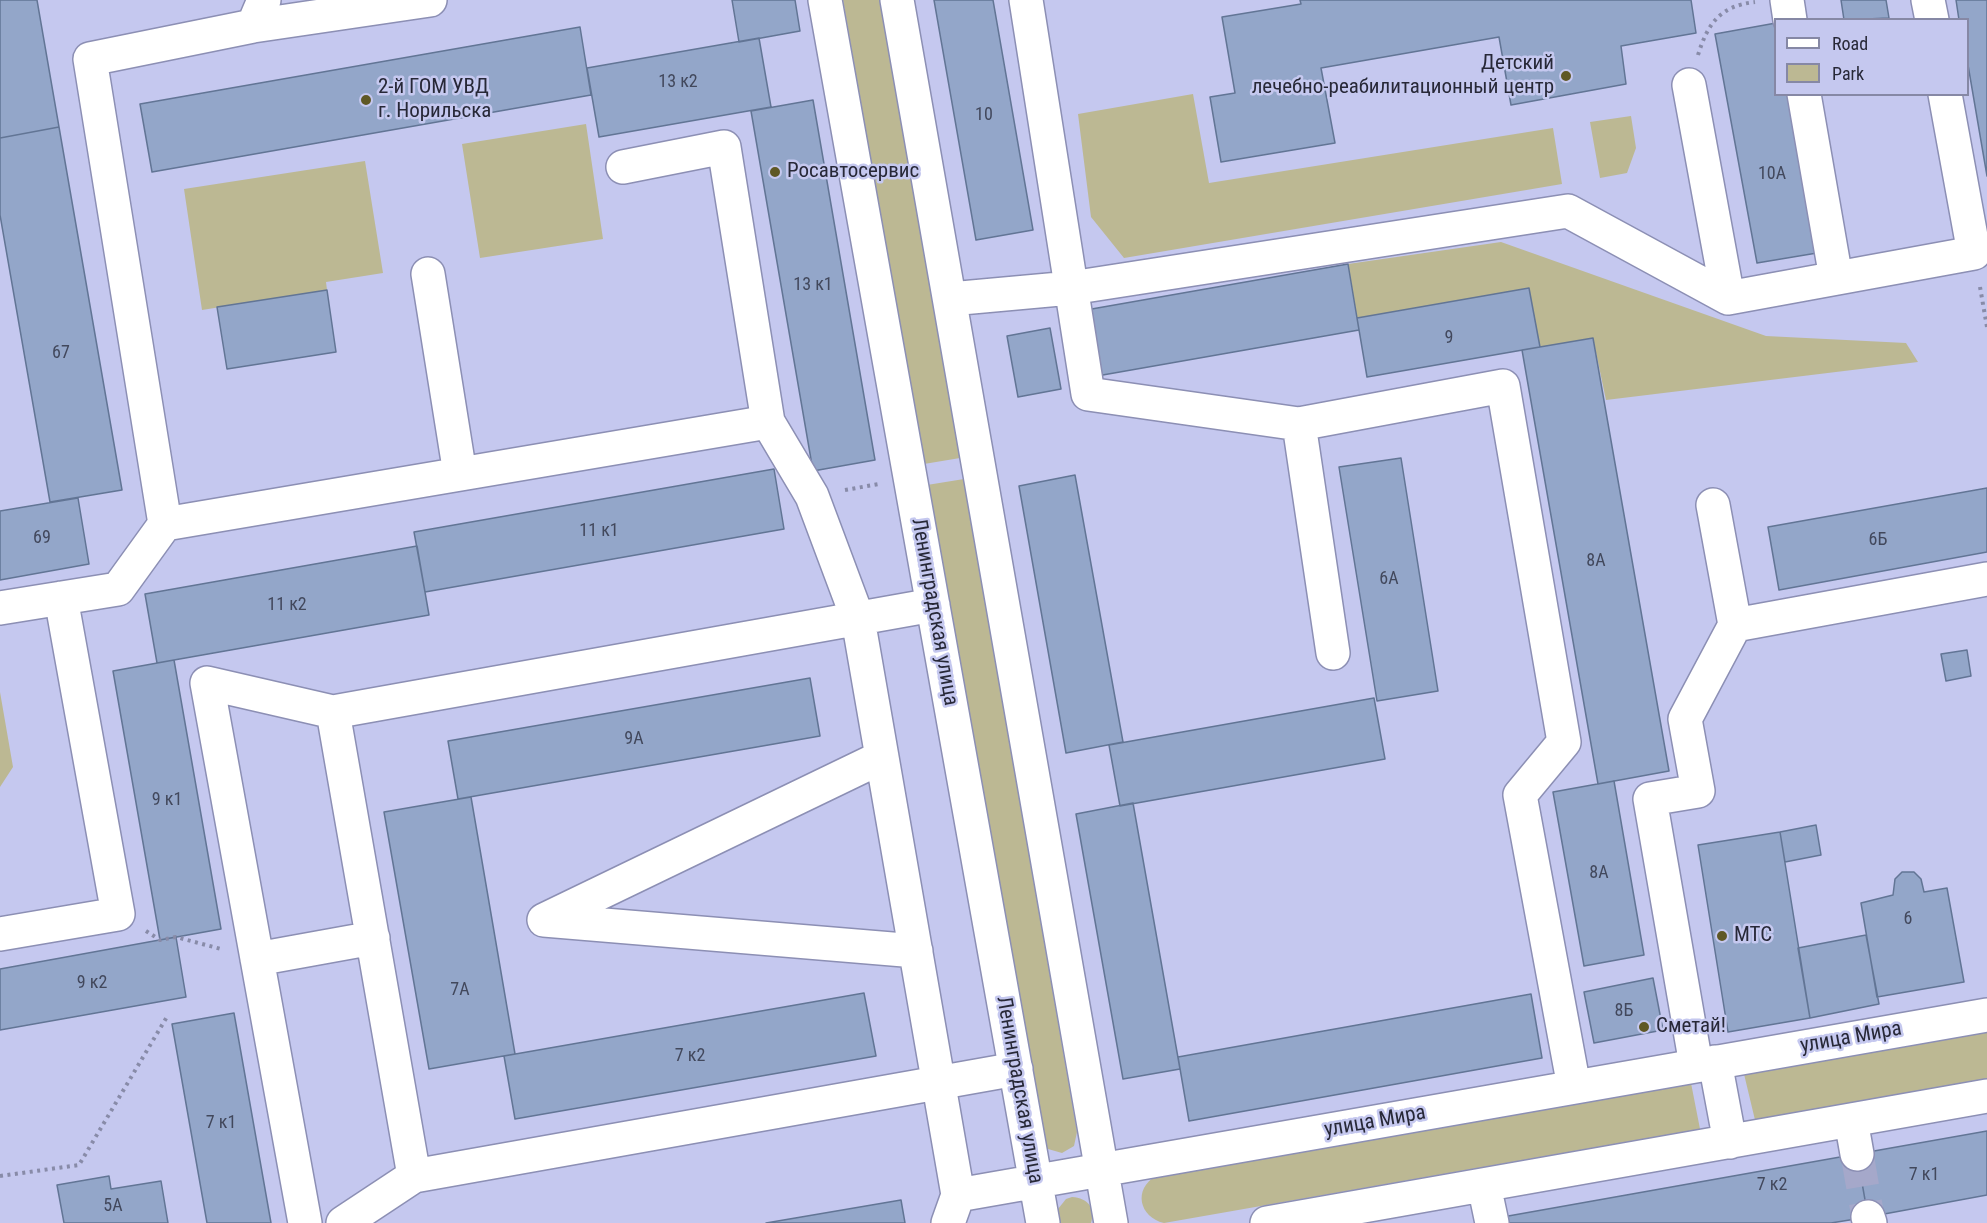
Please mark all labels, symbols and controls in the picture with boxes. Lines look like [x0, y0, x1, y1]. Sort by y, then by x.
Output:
legend [1774, 18, 1969, 96]
text: Road [1832, 33, 1868, 54]
place label: Детский лечебно-реабилитационный центр [1252, 51, 1554, 101]
text: Park [1832, 63, 1864, 84]
marker: Детский лечебно-реабилитационный центр [1559, 69, 1573, 83]
house number: 13 к2 [658, 71, 698, 93]
place label: 2-й ГОМ УВД г. Норильска [378, 75, 491, 125]
marker: 2-й ГОМ УВД г. Норильска [359, 93, 373, 107]
house number: 10 [975, 104, 993, 126]
place label: Росавтосервис [787, 159, 919, 185]
house number: 10А [1758, 163, 1786, 185]
marker: Росавтосервис [768, 165, 782, 179]
house number: 13 к1 [793, 274, 833, 296]
house number: 9 [1445, 327, 1453, 349]
house number: 67 [52, 342, 70, 364]
street label: Ленинградская улица [905, 516, 963, 708]
house number: 11 к1 [579, 520, 619, 542]
house number: 69 [33, 527, 51, 549]
house number: 6Б [1869, 529, 1887, 551]
house number: 8А [1586, 550, 1606, 572]
house number: 6А [1379, 568, 1399, 590]
house number: 11 к2 [267, 594, 307, 616]
house number: 9А [624, 728, 644, 750]
house number: 9 к1 [152, 789, 182, 811]
house number: 8А [1589, 862, 1609, 884]
house number: 6 [1904, 908, 1912, 930]
place label: МТС [1734, 923, 1772, 949]
marker: МТС [1715, 929, 1729, 943]
house number: 9 к2 [77, 972, 107, 994]
house number: 7А [450, 979, 470, 1001]
street label: Ленинградская улица [990, 994, 1048, 1186]
house number: 8Б [1615, 1000, 1633, 1022]
place label: Сметай! [1656, 1014, 1726, 1040]
street label: улица Мира [1798, 1017, 1904, 1059]
marker: Сметай! [1637, 1020, 1651, 1034]
house number: 7 к2 [675, 1045, 705, 1067]
street label: улица Мира [1322, 1101, 1428, 1143]
house number: 7 к1 [206, 1112, 236, 1134]
house number: 7 к1 [1909, 1164, 1939, 1186]
house number: 7 к2 [1757, 1174, 1787, 1196]
house number: 5А [103, 1195, 123, 1217]

